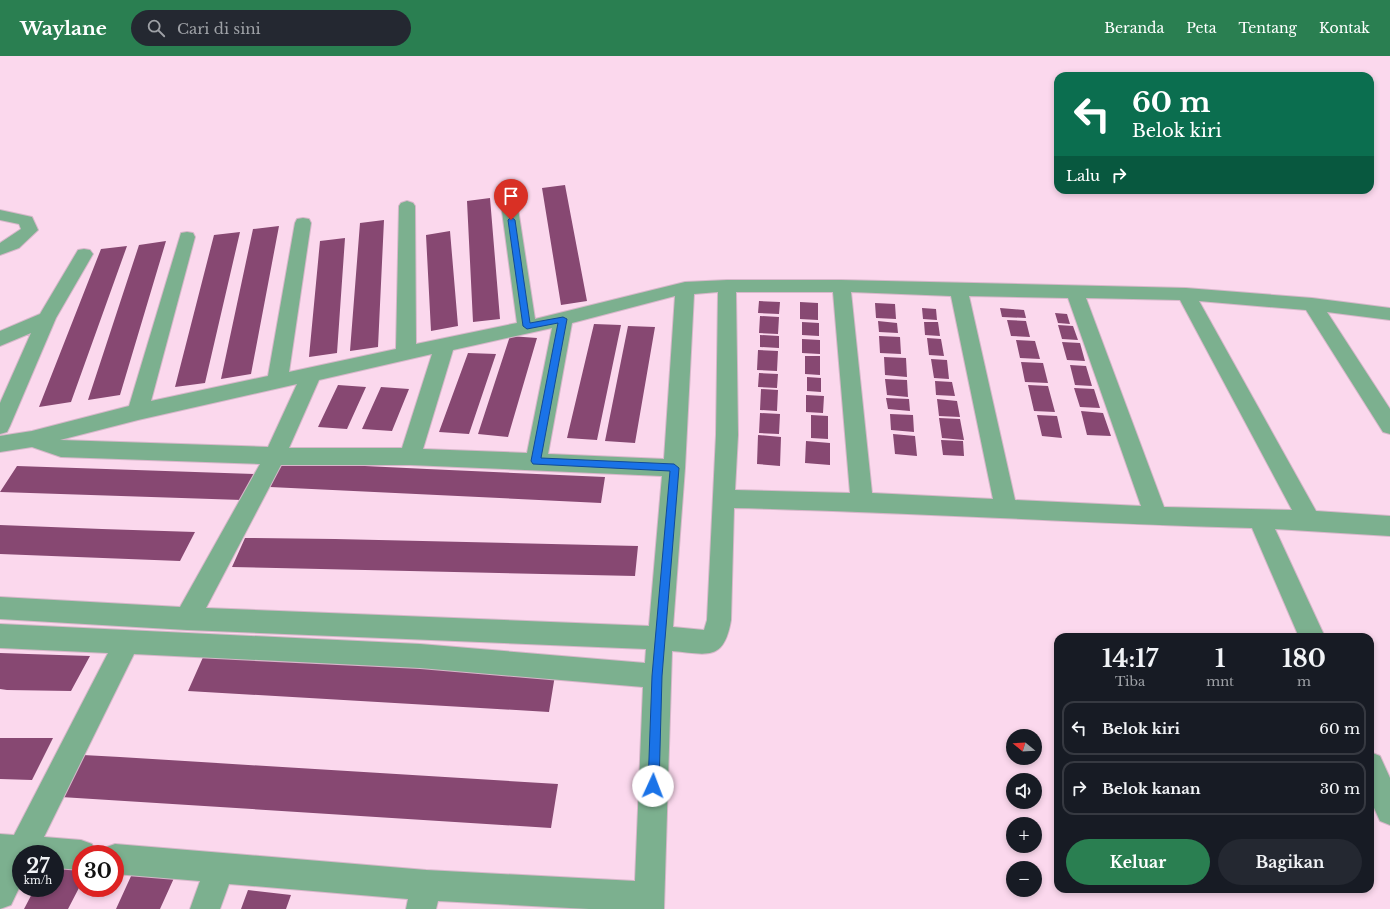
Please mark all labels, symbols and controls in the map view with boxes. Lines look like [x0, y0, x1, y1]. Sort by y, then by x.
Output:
search box [131, 10, 411, 46]
text: Waylane [20, 17, 107, 40]
icon: search [145, 17, 167, 39]
text: Cari di sini [177, 19, 261, 38]
text: Beranda [1104, 19, 1164, 37]
text: Peta [1186, 19, 1217, 37]
text: Tentang [1239, 19, 1297, 37]
text: Kontak [1319, 19, 1370, 37]
text: 60 m [1132, 85, 1210, 120]
icon: left [1066, 88, 1118, 140]
text: Belok kiri [1132, 120, 1222, 142]
icon: right [1108, 164, 1130, 186]
text: Lalu [1066, 166, 1100, 185]
pin [494, 179, 528, 220]
icon: arrive [500, 185, 522, 207]
text: 14:17 [1102, 644, 1158, 673]
text: 1 [1215, 644, 1225, 673]
text: 180 [1282, 644, 1326, 673]
text: Tiba [1115, 673, 1145, 690]
text: mnt [1206, 673, 1234, 690]
text: m [1297, 673, 1311, 690]
icon: left [1068, 717, 1090, 739]
text: Belok kiri [1102, 719, 1180, 738]
text: 60 m [1319, 719, 1360, 738]
north arrow [1006, 729, 1042, 765]
map controls [1006, 729, 1042, 897]
position arrow [632, 765, 674, 807]
button: sound [1006, 773, 1042, 809]
icon: right [1068, 777, 1090, 799]
text: Belok kanan [1102, 779, 1201, 798]
text: 30 m [1320, 779, 1360, 798]
button: + [1006, 817, 1042, 853]
button: Keluar [1066, 839, 1210, 885]
button: Bagikan [1218, 839, 1362, 885]
speed limit sign: 30 [72, 845, 124, 897]
text: 27 [26, 854, 50, 878]
button: − [1006, 861, 1042, 897]
text: km/h [24, 874, 52, 887]

